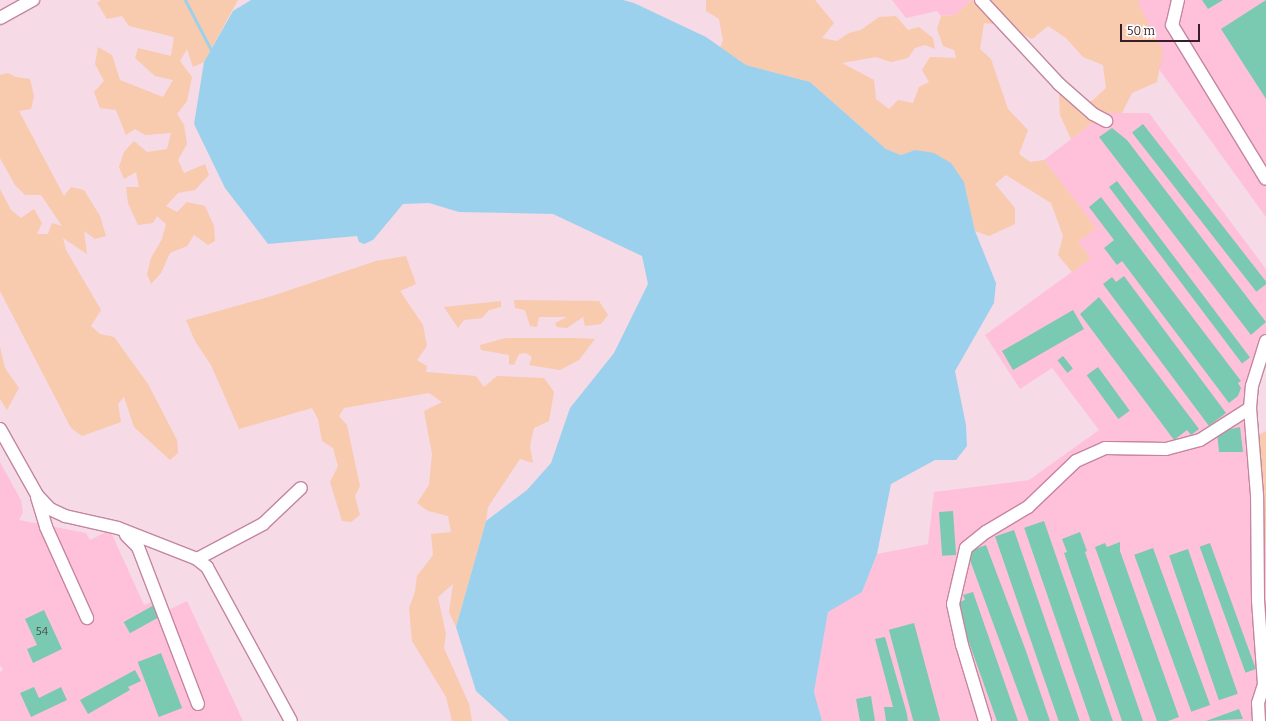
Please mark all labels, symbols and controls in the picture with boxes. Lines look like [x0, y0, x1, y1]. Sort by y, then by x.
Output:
scale bar [1122, 16, 1202, 42]
text: 50 m [1127, 24, 1155, 38]
house number: 54 [36, 625, 48, 639]

